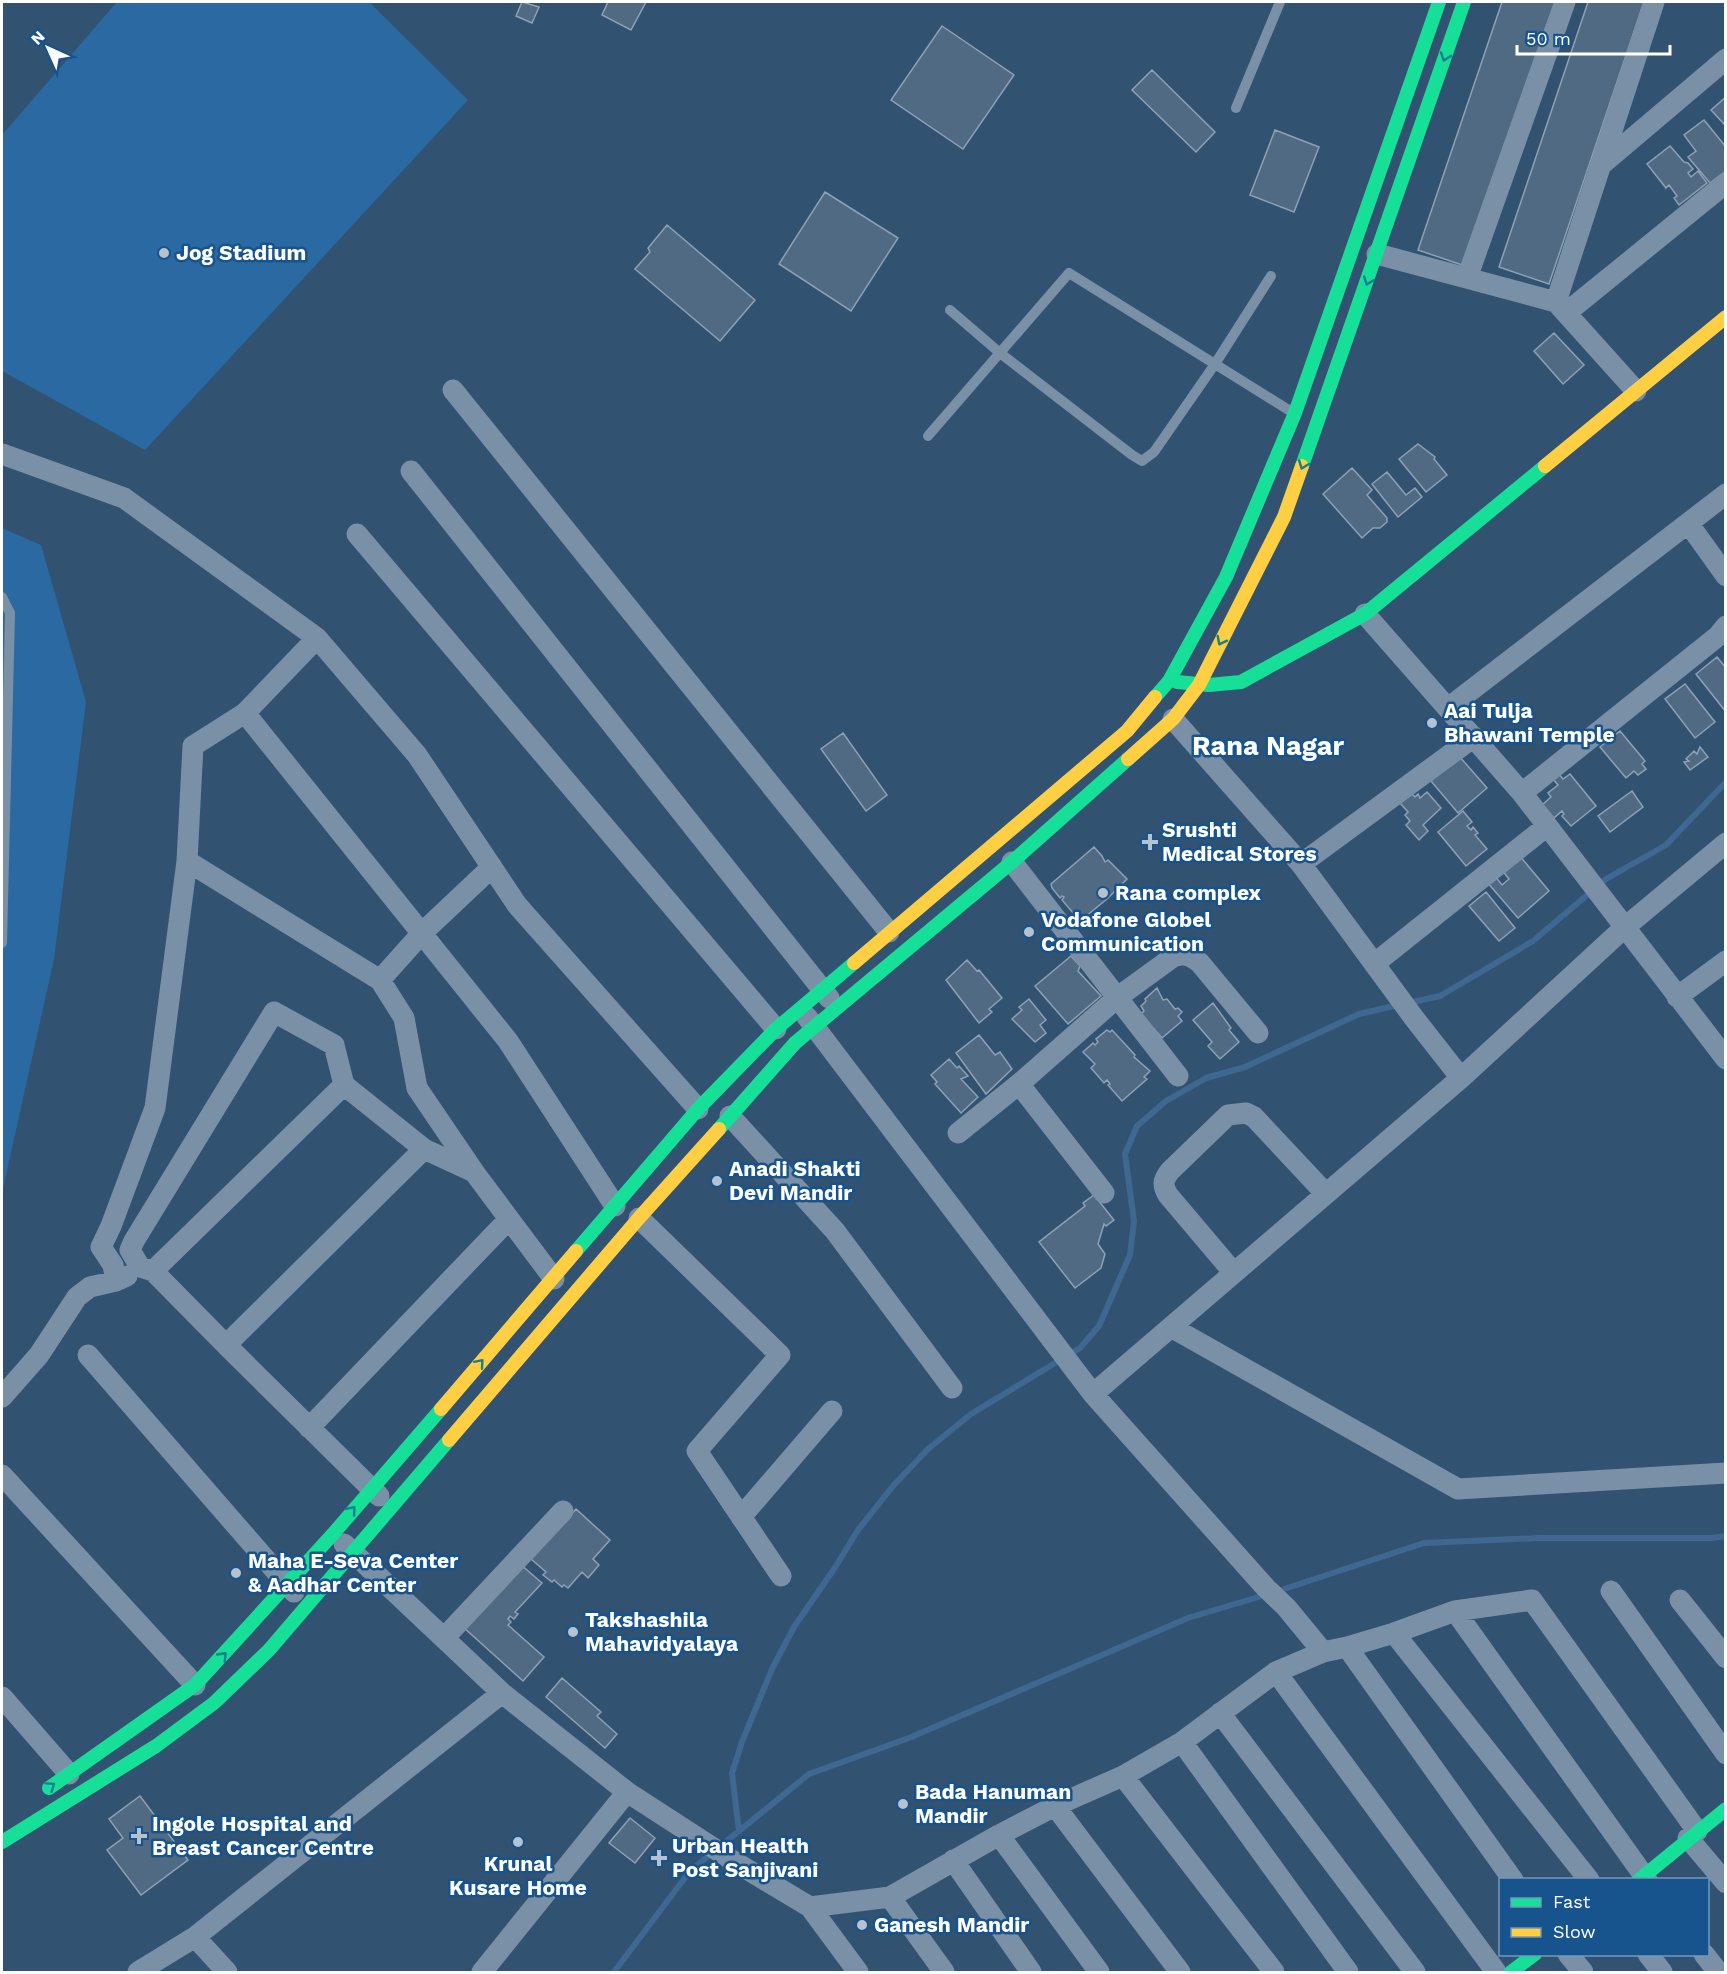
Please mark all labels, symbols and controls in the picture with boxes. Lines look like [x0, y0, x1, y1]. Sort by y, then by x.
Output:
north arrow [18, 18, 78, 78]
scale bar [1517, 18, 1670, 56]
text: N [27, 27, 49, 49]
text: 50 m [1526, 28, 1571, 49]
one-way arrow [1440, 51, 1453, 62]
place label: Jog Stadium [176, 240, 306, 265]
marker: Jog Stadium [157, 246, 171, 260]
one-way arrow [1362, 275, 1375, 286]
one-way arrow [1297, 459, 1310, 469]
one-way arrow [1217, 635, 1228, 646]
place label: Aai Tulja Bhawani Temple [1444, 698, 1615, 747]
marker: Aai Tulja Bhawani Temple [1425, 716, 1439, 730]
district label: Rana Nagar [1192, 730, 1344, 762]
place label: Srushti Medical Stores [1162, 817, 1317, 866]
marker: Srushti Medical Stores [1143, 835, 1157, 849]
place label: Rana complex [1115, 880, 1262, 905]
marker: Rana complex [1096, 886, 1110, 900]
place label: Vodafone Globel Communication [1041, 907, 1211, 956]
marker: Vodafone Globel Communication [1022, 925, 1036, 939]
place label: Anadi Shakti Devi Mandir [729, 1156, 861, 1205]
marker: Anadi Shakti Devi Mandir [710, 1174, 724, 1188]
one-way arrow [473, 1359, 484, 1370]
one-way arrow [345, 1506, 356, 1517]
place label: Maha E-Seva Center & Aadhar Center [248, 1548, 458, 1597]
marker: Maha E-Seva Center & Aadhar Center [229, 1566, 243, 1580]
place label: Takshashila Mahavidyalaya [585, 1607, 739, 1656]
marker: Takshashila Mahavidyalaya [566, 1625, 580, 1639]
one-way arrow [216, 1653, 227, 1663]
place label: Bada Hanuman Mandir [915, 1779, 1071, 1828]
one-way arrow [44, 1782, 55, 1793]
marker: Bada Hanuman Mandir [896, 1797, 910, 1811]
place label: Ingole Hospital and Breast Cancer Centre [152, 1811, 374, 1860]
marker: Ingole Hospital and Breast Cancer Centre [130, 1827, 148, 1845]
place label: Urban Health Post Sanjivani [672, 1833, 818, 1882]
marker: Krunal Kusare Home [511, 1835, 525, 1849]
marker: Urban Health Post Sanjivani [650, 1849, 668, 1867]
place label: Krunal Kusare Home [449, 1851, 587, 1900]
legend [1499, 1878, 1709, 1956]
text: Fast [1553, 1891, 1591, 1912]
place label: Ganesh Mandir [874, 1912, 1029, 1937]
marker: Ganesh Mandir [855, 1918, 869, 1932]
text: Slow [1553, 1921, 1596, 1942]

